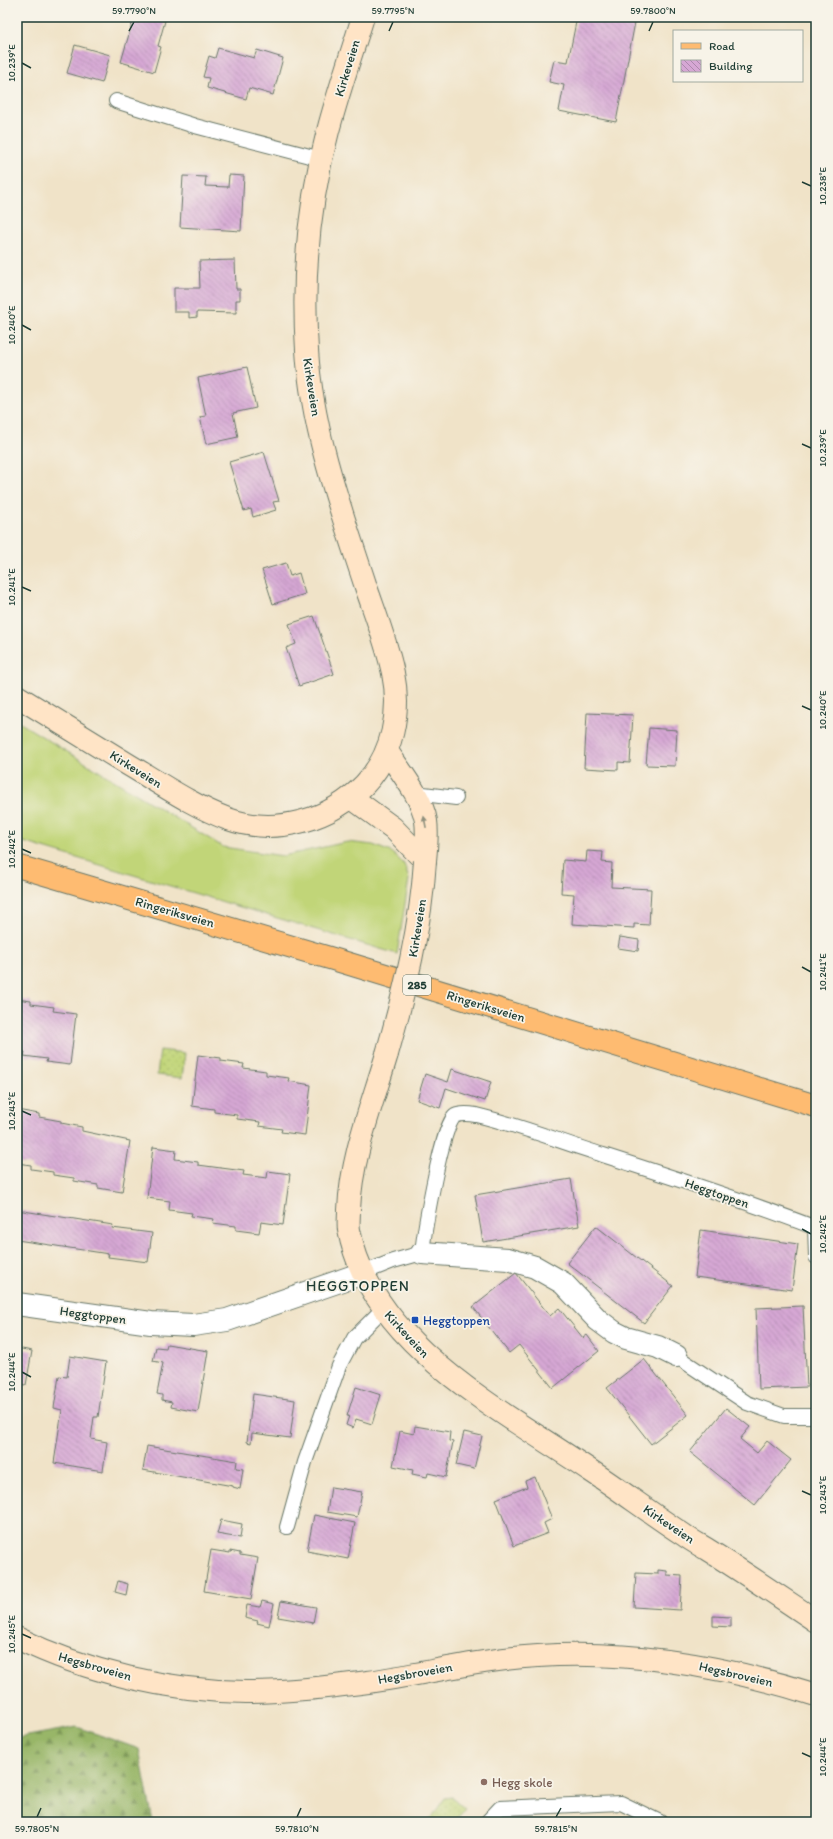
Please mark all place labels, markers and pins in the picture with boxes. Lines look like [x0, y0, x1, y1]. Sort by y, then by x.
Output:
place label: Heggtoppen [423, 1313, 491, 1328]
marker: Heggtoppen [410, 1315, 420, 1325]
place label: Hegg skole [492, 1775, 553, 1790]
marker: Hegg skole [479, 1777, 489, 1787]

